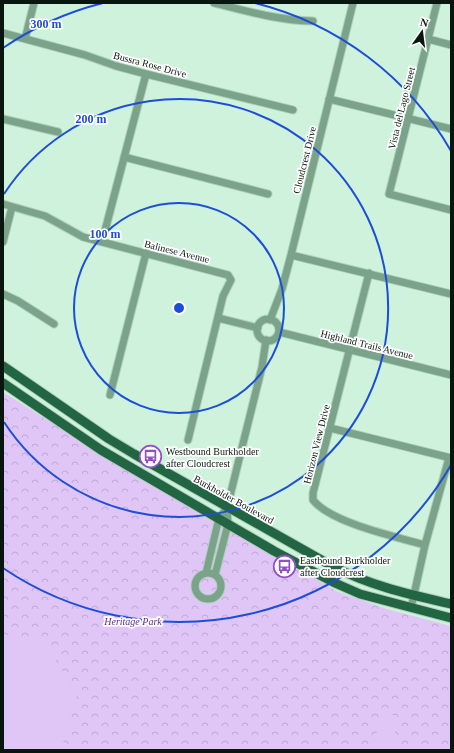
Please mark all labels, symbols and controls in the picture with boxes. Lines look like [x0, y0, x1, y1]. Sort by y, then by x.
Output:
north arrow [402, 12, 442, 52]
text: N [419, 16, 430, 29]
text: 300 m [31, 17, 62, 31]
street label: Bussra Rose Drive [112, 49, 188, 80]
street label: Vista del Lago Street [386, 66, 417, 150]
text: 200 m [76, 112, 107, 126]
street label: Cloudcrest Drive [291, 125, 318, 195]
text: 100 m [90, 227, 121, 241]
street label: Balinese Avenue [143, 238, 211, 265]
centre of rings [172, 301, 186, 315]
street label: Highland Trails Avenue [320, 328, 415, 361]
street label: Horizon View Drive [301, 403, 332, 485]
bus stop icon: Westbound Burkholder after Cloudcrest [138, 444, 164, 470]
place label: Westbound Burkholder after Cloudcrest [166, 446, 259, 469]
street label: Burkholder Boulevard [192, 473, 276, 526]
bus stop icon: Eastbound Burkholder after Cloudcrest [271, 553, 297, 579]
place label: Eastbound Burkholder after Cloudcrest [300, 555, 391, 578]
park label: Heritage Park [103, 616, 162, 627]

